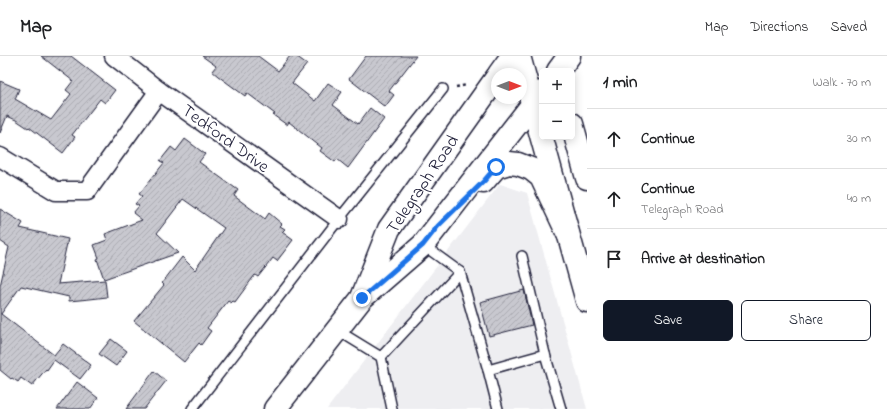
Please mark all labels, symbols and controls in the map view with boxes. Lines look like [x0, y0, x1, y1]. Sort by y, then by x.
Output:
text: Map [20, 14, 52, 41]
text: Map [705, 17, 728, 38]
text: Directions [750, 17, 808, 38]
text: Saved [830, 17, 867, 38]
north arrow [491, 68, 527, 104]
map controls [539, 68, 575, 140]
button: + [539, 68, 575, 104]
text: 1 min [603, 70, 637, 95]
text: Walk · 70 m [812, 73, 871, 92]
street label: Tedford Drive [176, 99, 275, 181]
button: − [539, 104, 575, 140]
icon: ahead [603, 128, 625, 150]
text: Continue [641, 128, 695, 150]
text: 30 m [847, 129, 871, 148]
street label: Telegraph Road [381, 130, 467, 240]
route start [487, 158, 505, 176]
text: Continue [641, 178, 695, 200]
icon: ahead [603, 188, 625, 210]
text: 40 m [847, 189, 871, 208]
text: Telegraph Road [641, 200, 724, 219]
icon: arrive [603, 248, 625, 270]
text: Arrive at destination [641, 248, 765, 270]
route end [353, 289, 371, 307]
button: Save [603, 300, 733, 341]
button: Share [741, 300, 871, 341]

